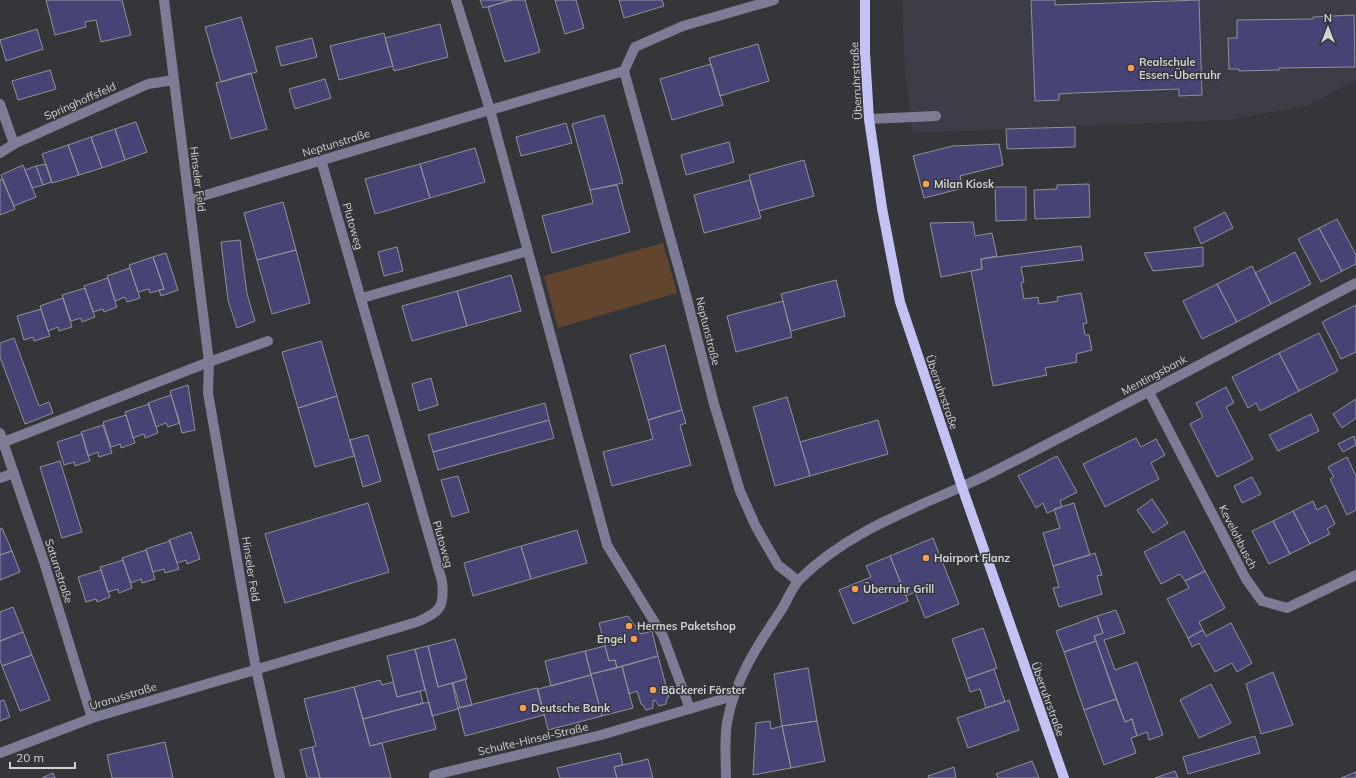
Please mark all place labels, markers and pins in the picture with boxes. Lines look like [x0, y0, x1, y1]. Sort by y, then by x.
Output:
place label: Realschule Essen-Überruhr [1139, 55, 1222, 82]
marker: Realschule Essen-Überruhr [1126, 63, 1136, 73]
place label: Milan Kiosk [934, 177, 995, 191]
marker: Milan Kiosk [921, 179, 931, 189]
place label: Hairport Flanz [934, 551, 1010, 565]
marker: Hairport Flanz [921, 553, 931, 563]
place label: Überruhr Grill [863, 581, 934, 596]
marker: Überruhr Grill [850, 584, 860, 594]
place label: Hermes Paketshop [637, 619, 736, 633]
marker: Hermes Paketshop [624, 621, 634, 631]
place label: Engel [597, 632, 626, 646]
marker: Engel [629, 634, 639, 644]
place label: Bäckerei Förster [661, 683, 747, 697]
marker: Bäckerei Förster [648, 685, 658, 695]
place label: Deutsche Bank [531, 701, 611, 715]
marker: Deutsche Bank [518, 703, 528, 713]

